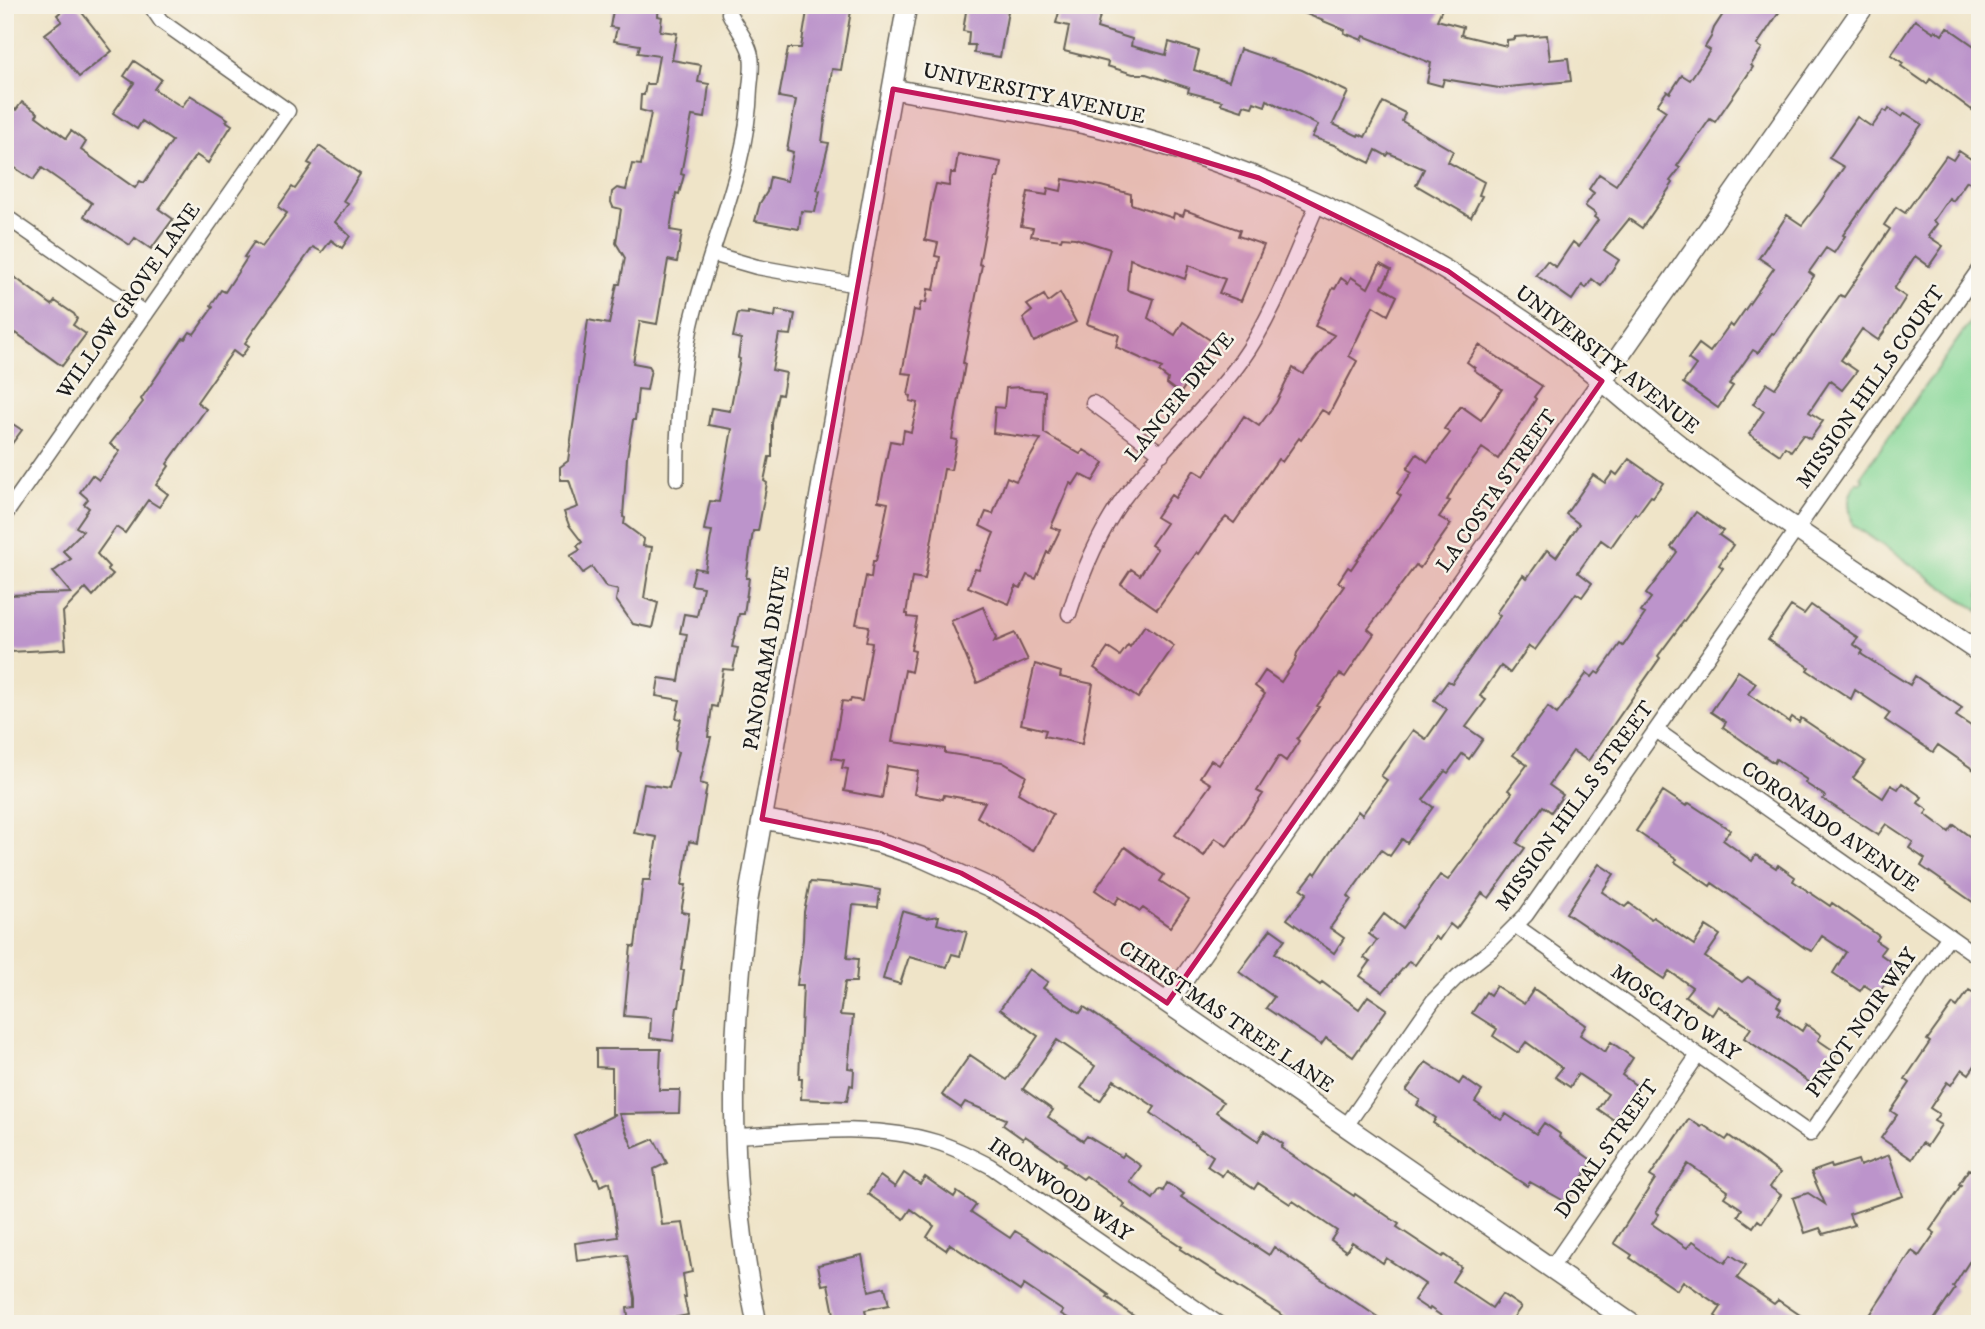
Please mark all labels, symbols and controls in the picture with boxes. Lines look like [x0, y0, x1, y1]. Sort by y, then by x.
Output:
street label: UNIVERSITY AVENUE [920, 58, 1148, 130]
street label: WILLOW GROVE LANE [51, 198, 207, 405]
street label: UNIVERSITY AVENUE [1510, 280, 1704, 440]
street label: MISSION HILLS COURT [1791, 281, 1951, 493]
street label: LANCER DRIVE [1120, 327, 1240, 467]
street label: LA COSTA STREET [1431, 404, 1563, 577]
street label: PANORAMA DRIVE [738, 563, 796, 752]
street label: MISSION HILLS STREET [1490, 696, 1660, 916]
street label: CORONADO AVENUE [1736, 756, 1924, 898]
street label: CHRISTMAS TREE LANE [1113, 935, 1339, 1099]
street label: PINOT NOIR WAY [1801, 943, 1924, 1103]
street label: MOSCATO WAY [1605, 959, 1745, 1068]
street label: DORAL STREET [1549, 1074, 1665, 1224]
street label: IRONWOOD WAY [983, 1132, 1137, 1248]

